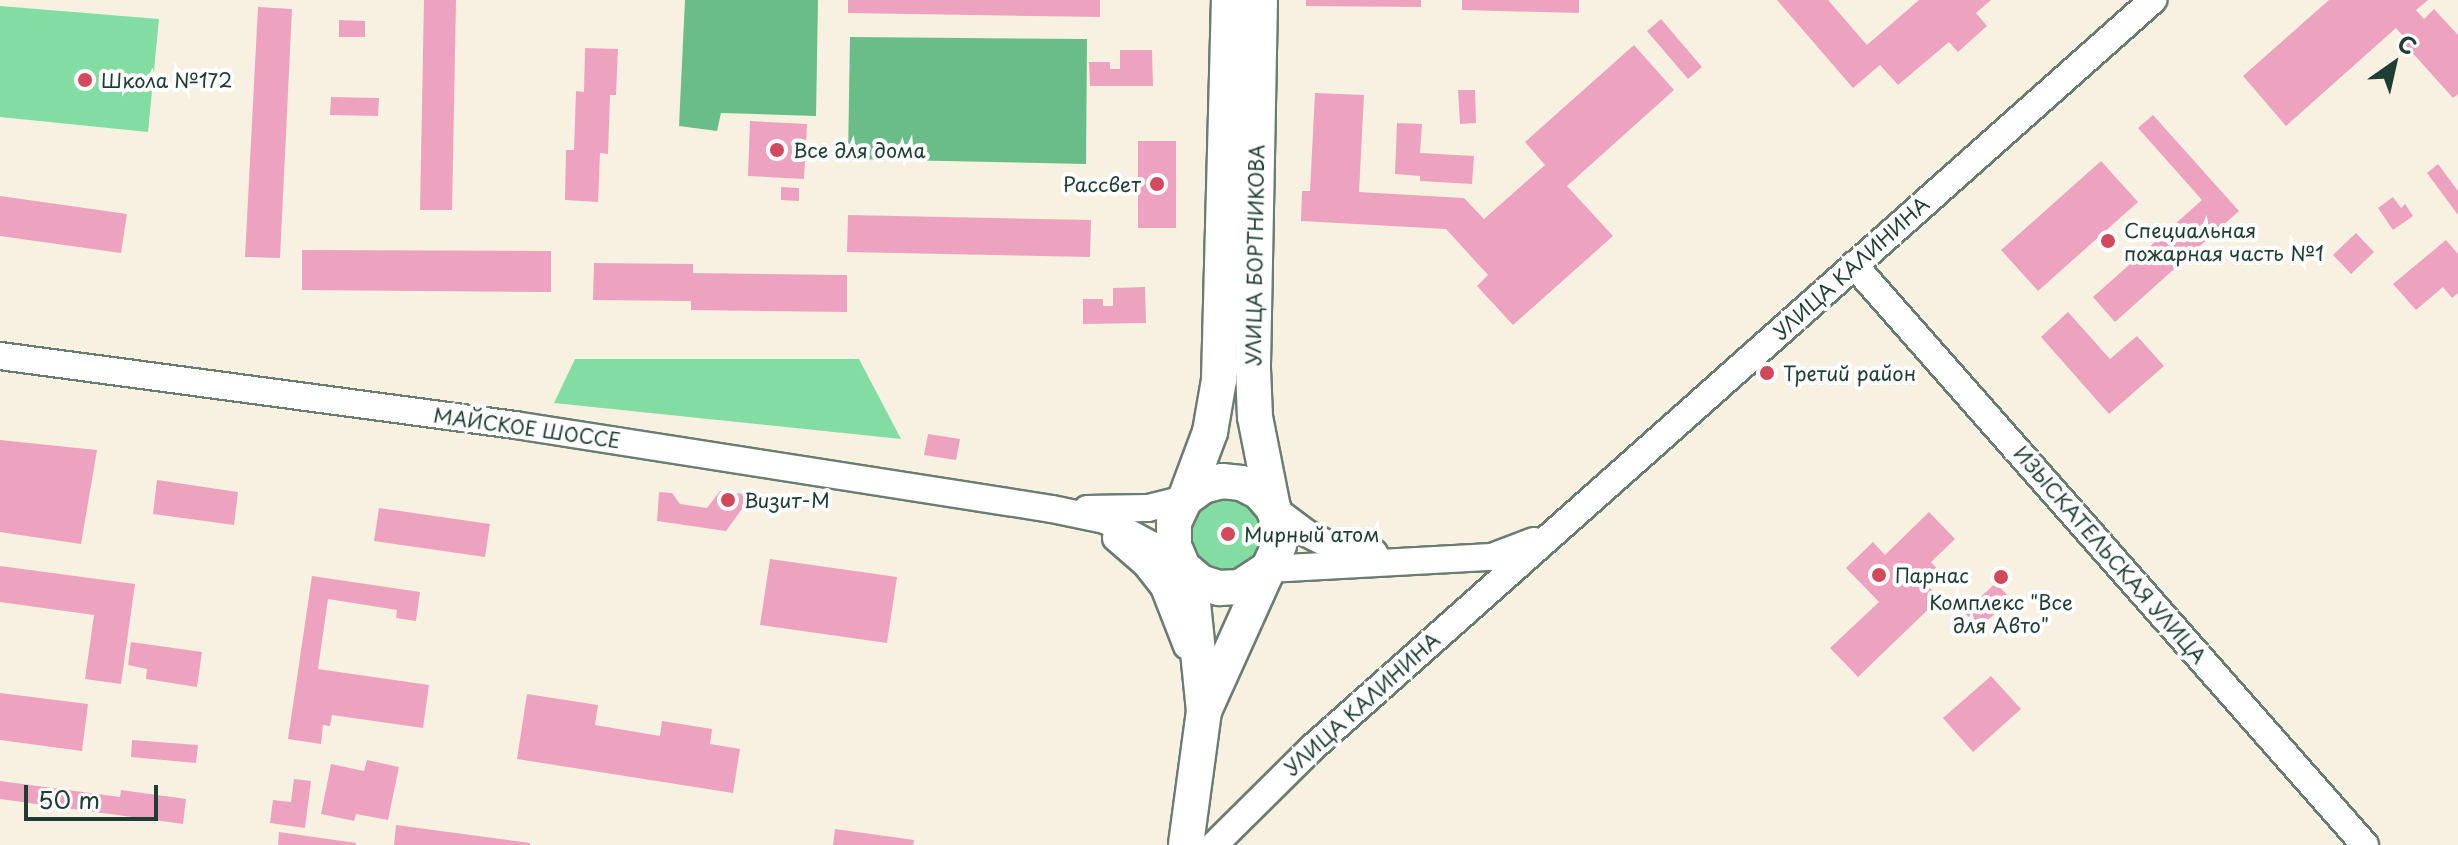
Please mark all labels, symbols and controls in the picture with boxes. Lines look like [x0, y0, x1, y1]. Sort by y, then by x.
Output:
north arrow [2354, 24, 2434, 104]
text: С [2392, 25, 2424, 62]
place label: Школа №172 [101, 68, 233, 92]
marker: Школа №172 [76, 71, 94, 89]
place label: Все для дома [793, 138, 925, 162]
marker: Все для дома [768, 141, 786, 159]
street label: УЛИЦА БОРТНИКОВА [1241, 144, 1269, 366]
place label: Рассвет [1063, 172, 1141, 196]
marker: Рассвет [1148, 175, 1166, 193]
street label: УЛИЦА КАЛИНИНА [1768, 192, 1934, 344]
place label: Специальная пожарная часть №1 [2124, 218, 2324, 265]
marker: Специальная пожарная часть №1 [2099, 232, 2117, 250]
place label: Третий район [1783, 361, 1916, 385]
marker: Третий район [1758, 364, 1776, 382]
street label: МАЙСКОЕ ШОССЕ [430, 403, 624, 453]
street label: ИЗЫСКАТЕЛЬСКАЯ УЛИЦА [2009, 441, 2211, 669]
place label: Визит-М [744, 488, 830, 512]
marker: Визит-М [719, 491, 737, 509]
place label: Мирный атом [1244, 522, 1380, 546]
marker: Мирный атом [1219, 525, 1237, 543]
place label: Парнас [1895, 563, 1969, 587]
marker: Парнас [1870, 566, 1888, 584]
marker: Комплекс "Все для Авто" [1992, 568, 2010, 586]
place label: Комплекс "Все для Авто" [1929, 590, 2073, 637]
street label: УЛИЦА КАЛИНИНА [1279, 628, 1445, 780]
scale bar [28, 769, 162, 819]
text: 50 m [38, 781, 100, 817]

